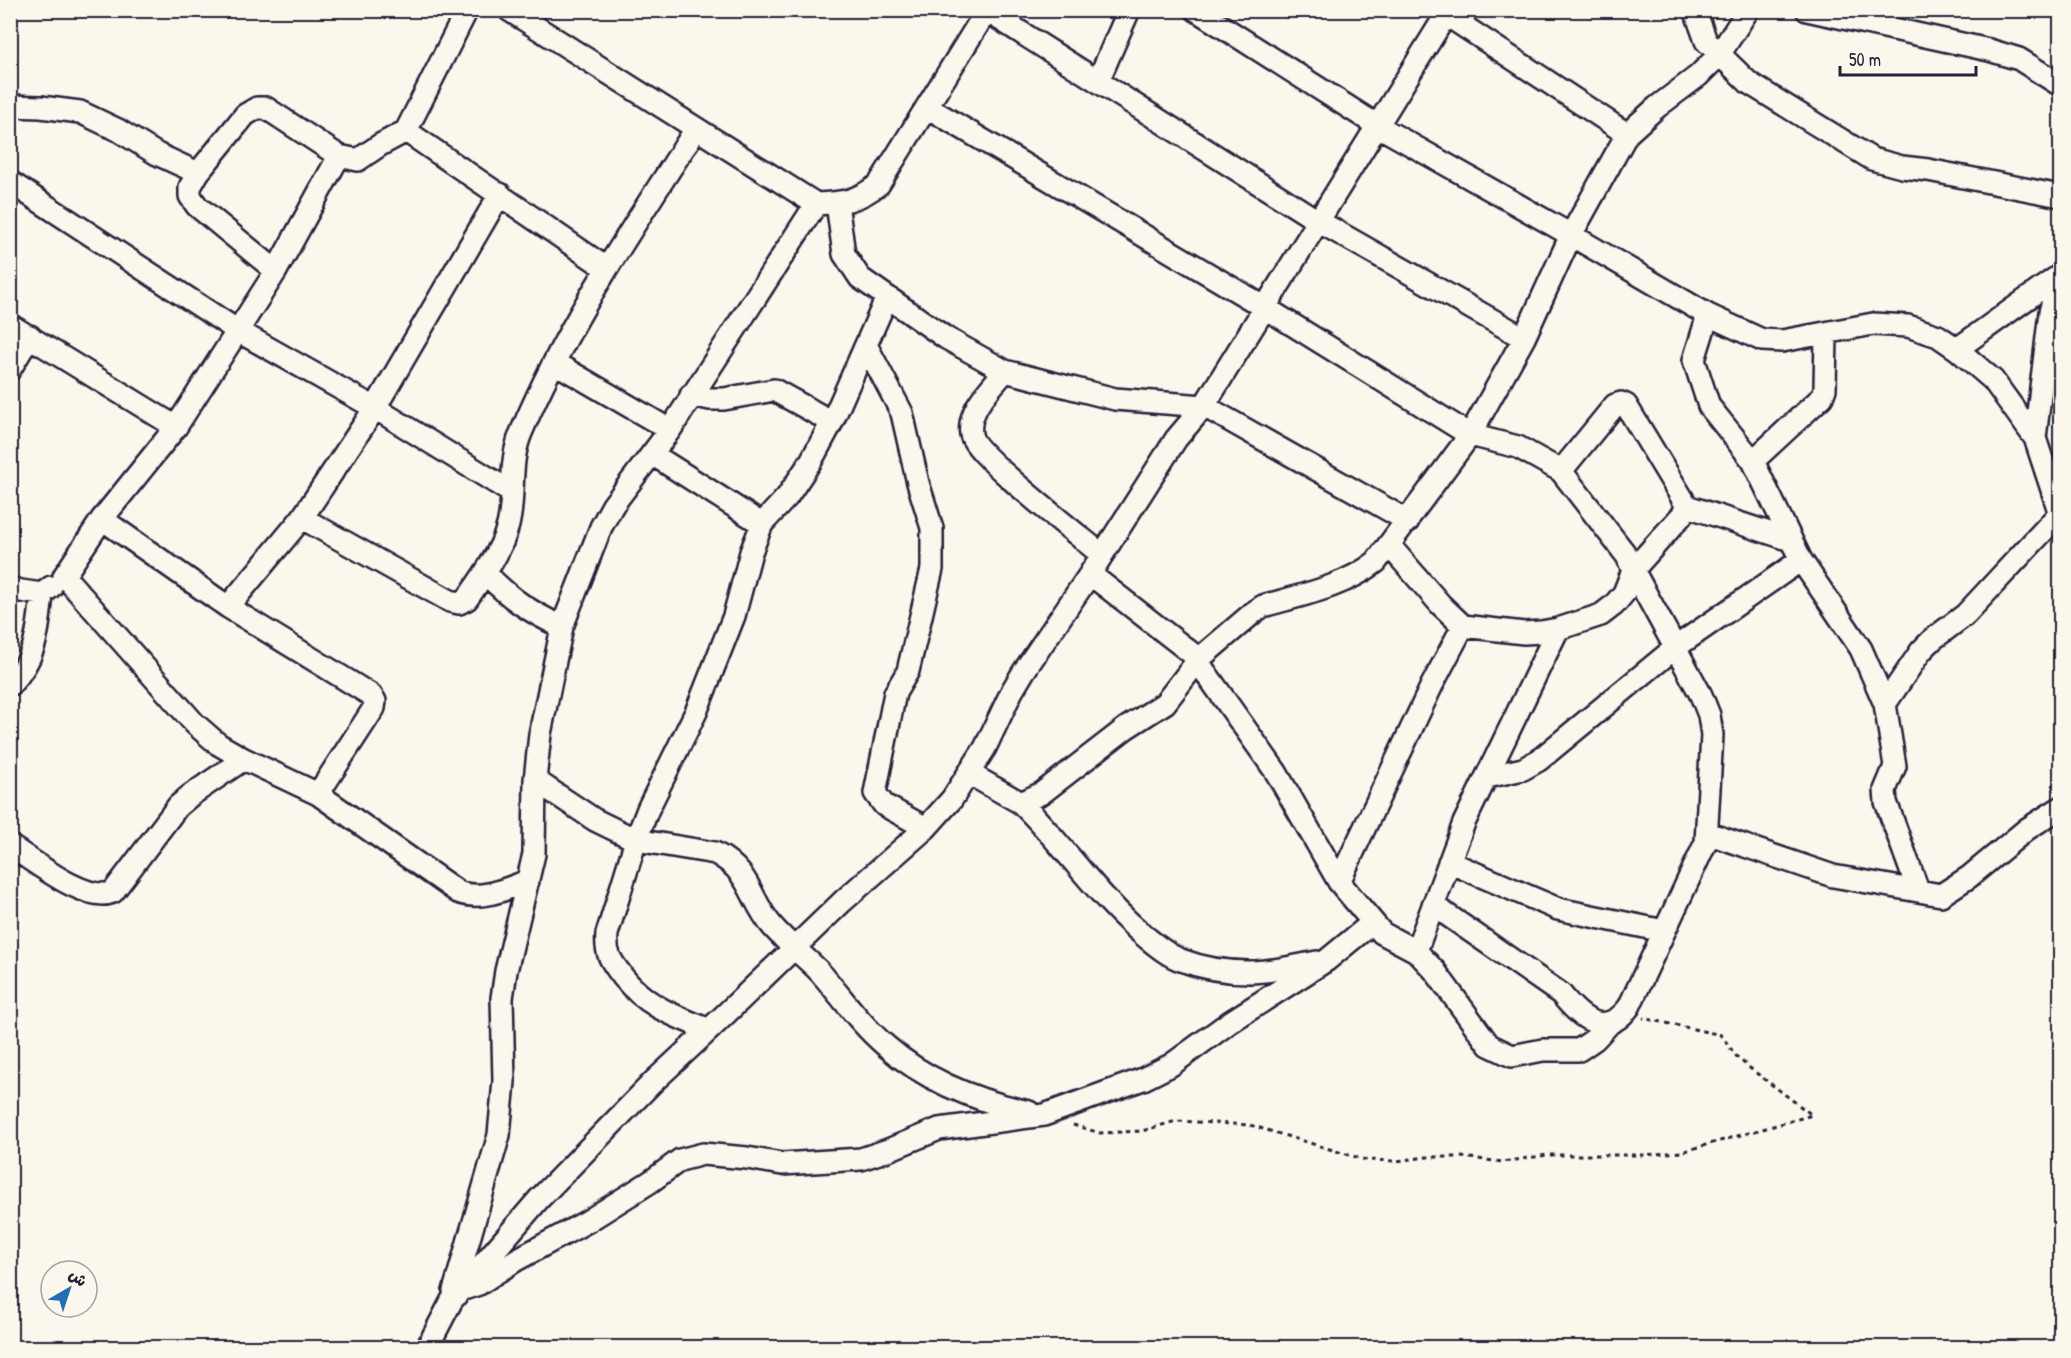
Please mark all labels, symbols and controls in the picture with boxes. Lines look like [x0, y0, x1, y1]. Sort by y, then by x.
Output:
scale bar [1840, 39, 1976, 77]
text: 50 m [1849, 47, 1881, 72]
north arrow [39, 1259, 99, 1319]
text: ش [65, 1263, 92, 1291]

